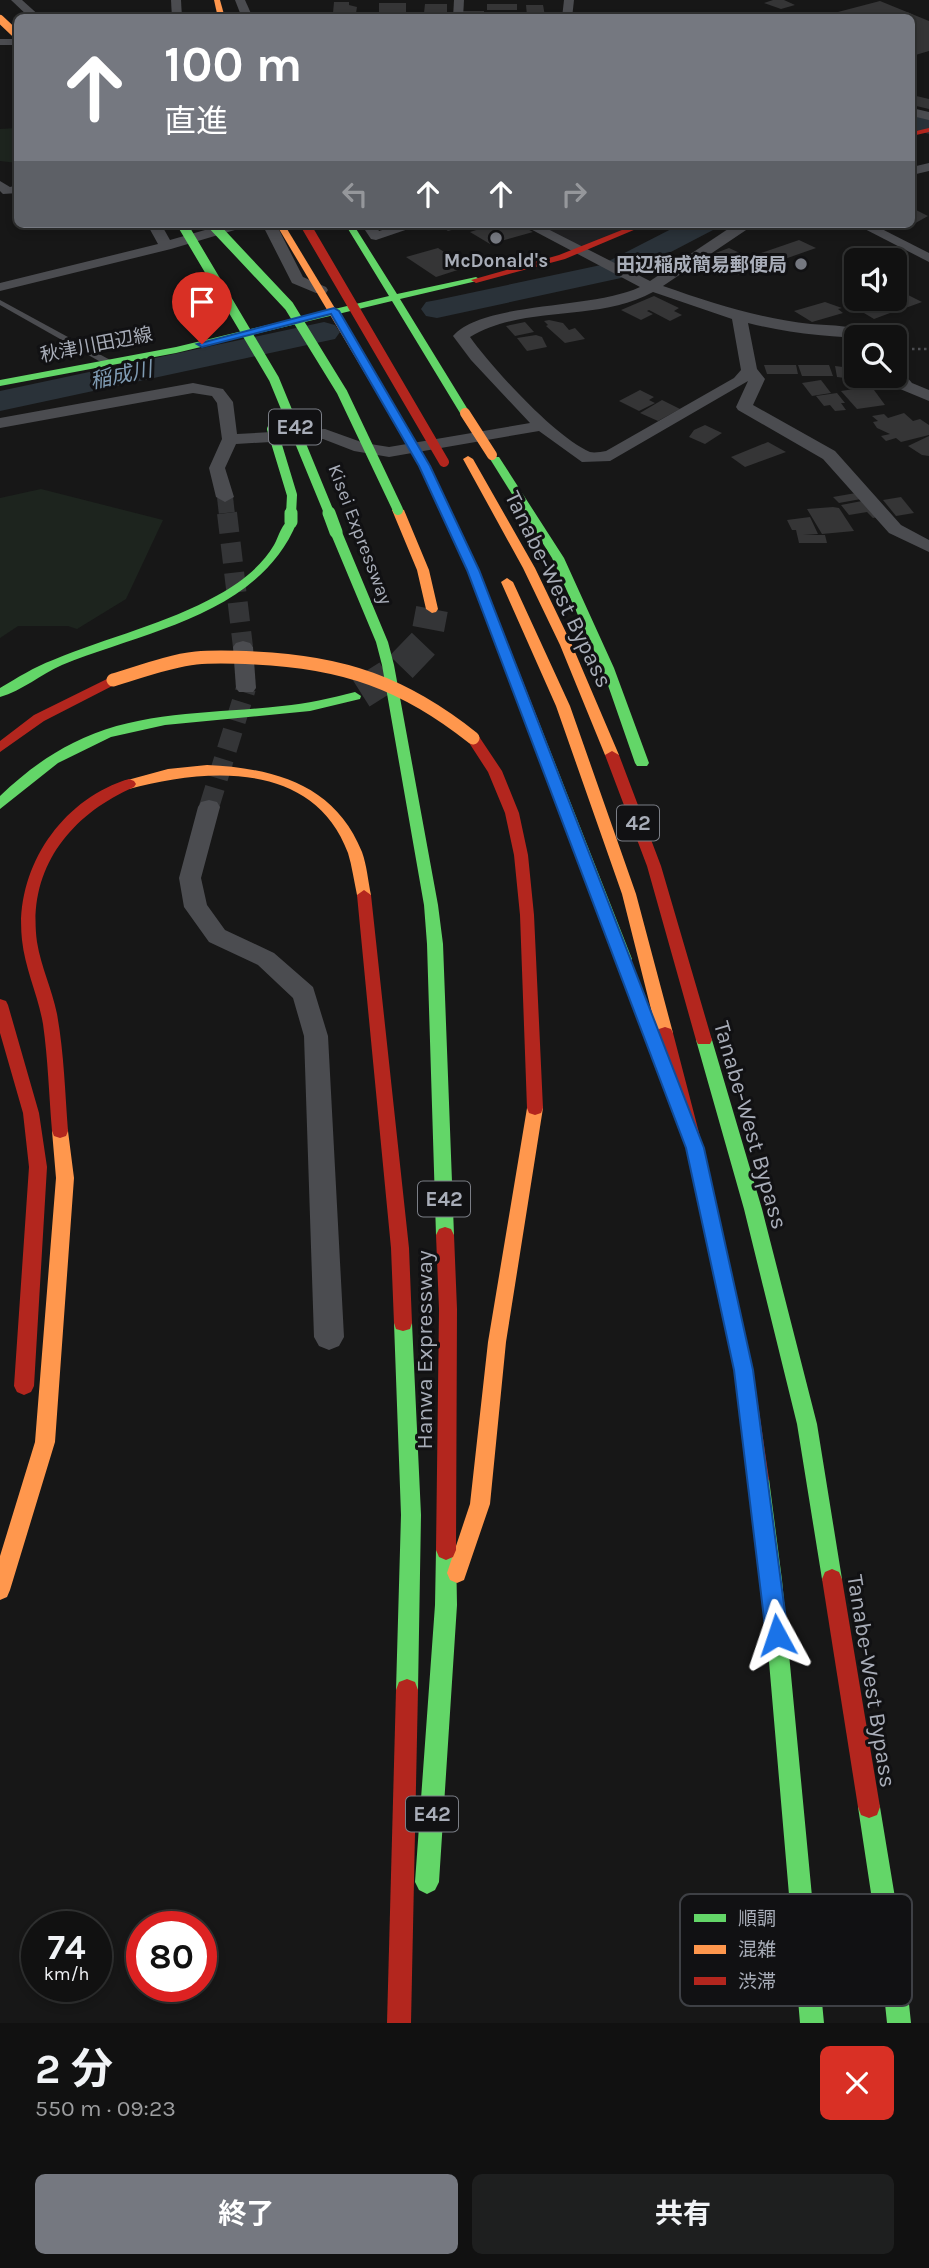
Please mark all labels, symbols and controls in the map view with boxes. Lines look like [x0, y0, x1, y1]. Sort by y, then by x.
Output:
text: 100 m [164, 36, 302, 93]
icon: ahead [49, 42, 140, 133]
text: 直進 [164, 103, 228, 140]
icon: left [336, 175, 374, 213]
icon: ahead [409, 175, 447, 213]
icon: ahead [482, 175, 520, 213]
icon: right [555, 175, 593, 213]
marker: McDonald's [488, 230, 504, 246]
map controls [844, 248, 907, 388]
button: sound [844, 248, 907, 311]
place label: McDonald's [444, 250, 548, 272]
place label: 田辺稲成簡易郵便局 [616, 254, 787, 276]
marker: 田辺稲成簡易郵便局 [793, 256, 809, 272]
pin [172, 272, 232, 344]
icon: arrive [183, 283, 221, 321]
street label: 秋津川田辺線 [38, 323, 154, 367]
button: search [844, 325, 907, 388]
water label: 稲成川 [88, 356, 156, 393]
road number: E42 [269, 410, 321, 444]
street label: Kisei Expressway [323, 461, 397, 608]
street label: Tanabe-West Bypass [499, 487, 618, 692]
road number: 42 [617, 806, 659, 840]
street label: Tanabe-West Bypass [708, 1018, 793, 1232]
road number: E42 [418, 1182, 470, 1216]
street label: Hanwa Expressway [411, 1250, 438, 1450]
street label: Tanabe-West Bypass [841, 1573, 902, 1790]
position arrow [740, 1598, 814, 1672]
road number: E42 [406, 1797, 458, 1832]
legend [680, 1894, 912, 2006]
text: 順調 [738, 1908, 776, 1930]
speed limit sign: 80 [126, 1911, 217, 2002]
text: 74 [47, 1927, 86, 1968]
text: 混雑 [738, 1939, 776, 1961]
text: km/h [44, 1963, 89, 1985]
text: 渋滞 [738, 1971, 776, 1993]
text: 2 分 [35, 2044, 113, 2094]
button: close [820, 2046, 894, 2120]
text: 550 m · 09:23 [35, 2095, 176, 2122]
button: 終了 [35, 2174, 458, 2254]
button: 共有 [472, 2174, 894, 2254]

